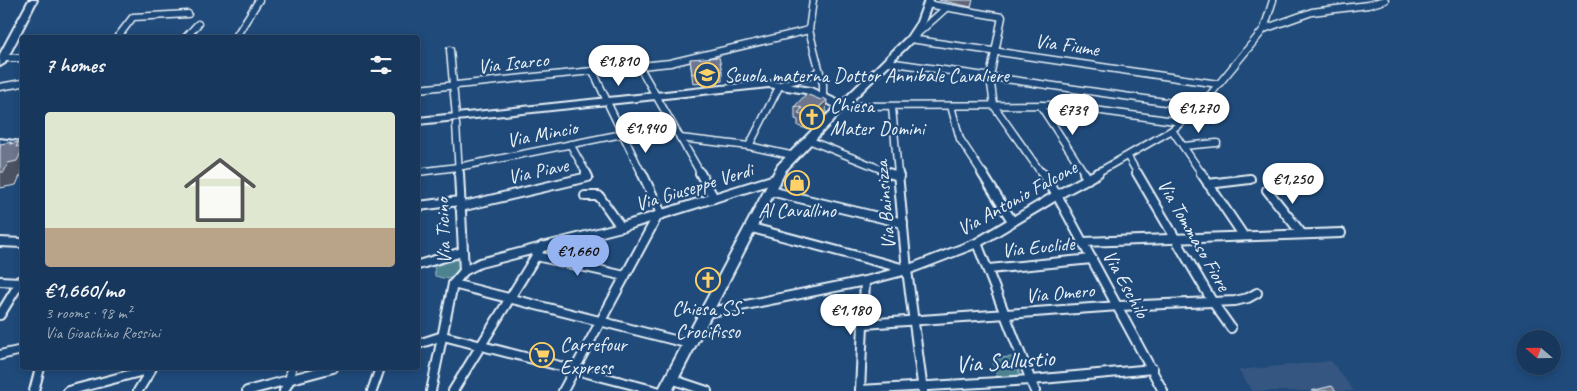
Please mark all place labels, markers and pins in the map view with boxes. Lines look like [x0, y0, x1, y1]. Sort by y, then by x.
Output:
pin: €1,810 [578, 44, 660, 87]
school or university icon: Scuola materna Dottor Annibale Cavaliere [694, 62, 720, 88]
place label: Scuola materna Dottor Annibale Cavaliere [724, 63, 1010, 88]
pin: €1,270 [1158, 92, 1240, 134]
place label: Chiesa Mater Domini [830, 93, 927, 141]
pin: €739 [1043, 94, 1103, 136]
church icon: Chiesa Mater Domini [799, 104, 825, 130]
pin: €1,940 [605, 112, 687, 154]
pin: €1,250 [1252, 162, 1334, 205]
shop icon: Al Cavallino [784, 170, 810, 196]
place label: Al Cavallino [758, 198, 837, 223]
pin: €1,660 [537, 234, 619, 277]
church icon: Chiesa SS. Crocifisso [695, 267, 721, 293]
pin: €1,180 [810, 294, 892, 336]
place label: Chiesa SS. Crocifisso [672, 296, 744, 344]
place label: Carrefour Express [560, 332, 628, 380]
supermarket icon: Carrefour Express [529, 342, 555, 368]

